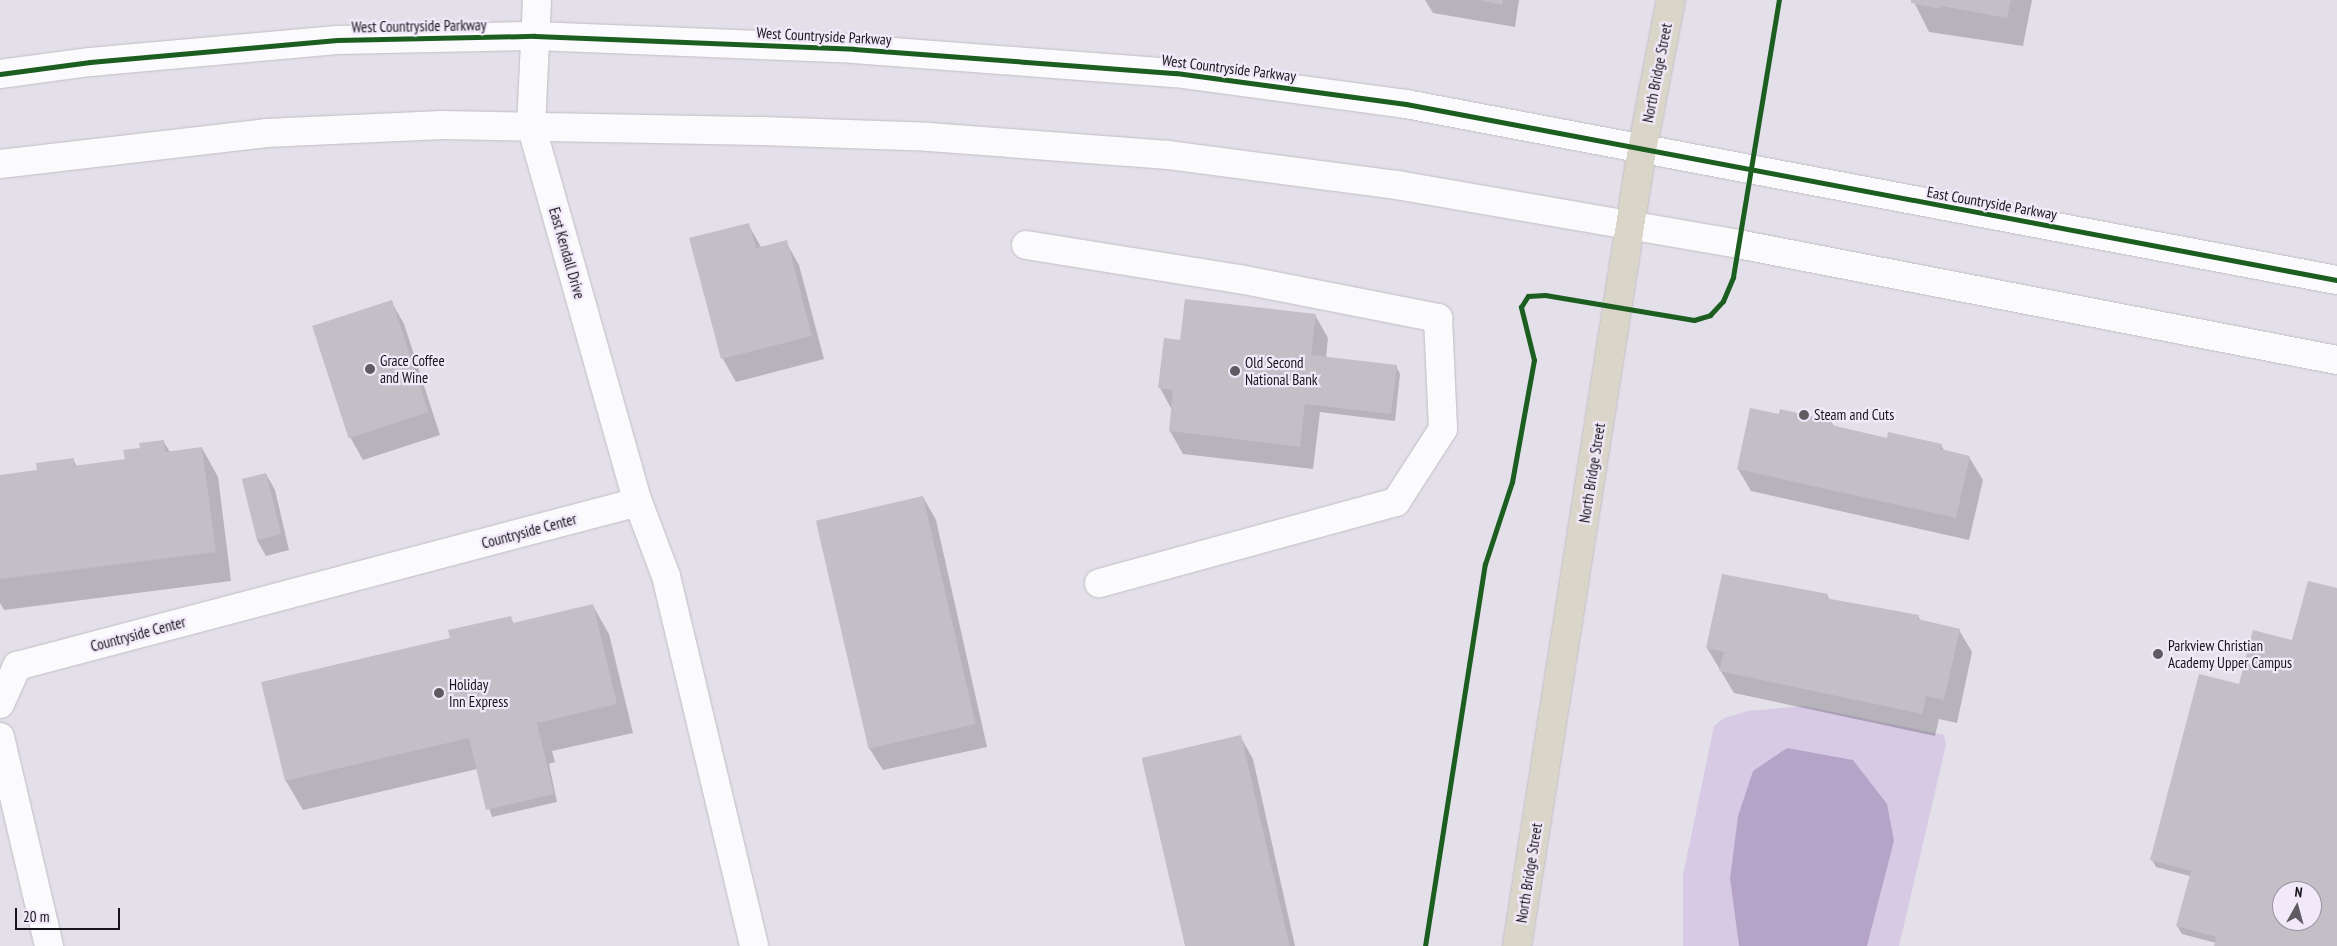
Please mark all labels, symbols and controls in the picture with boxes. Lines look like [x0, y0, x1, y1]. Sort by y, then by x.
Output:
street label: West Countryside Parkway [351, 16, 487, 36]
street label: North Bridge Street [1639, 22, 1675, 124]
street label: West Countryside Parkway [756, 23, 892, 49]
street label: West Countryside Parkway [1161, 51, 1297, 85]
street label: East Countryside Parkway [1926, 183, 2058, 223]
street label: East Kendall Drive [545, 205, 589, 301]
place label: Grace Coffee and Wine [380, 351, 445, 386]
place label: Old Second National Bank [1245, 353, 1318, 388]
marker: Grace Coffee and Wine [364, 363, 376, 375]
marker: Old Second National Bank [1229, 365, 1241, 377]
place label: Steam and Cuts [1814, 406, 1894, 424]
marker: Steam and Cuts [1798, 409, 1810, 421]
street label: North Bridge Street [1575, 422, 1609, 524]
street label: Countryside Center [480, 510, 578, 552]
street label: Countryside Center [89, 613, 187, 655]
place label: Parkview Christian Academy Upper Campus [2168, 636, 2292, 671]
marker: Parkview Christian Academy Upper Campus [2152, 648, 2164, 660]
place label: Holiday Inn Express [449, 675, 508, 710]
marker: Holiday Inn Express [433, 687, 445, 699]
street label: North Bridge Street [1512, 822, 1546, 924]
north arrow [2272, 881, 2322, 931]
text: N [2294, 883, 2304, 901]
scale bar [18, 898, 122, 930]
text: 20 m [23, 907, 49, 926]

